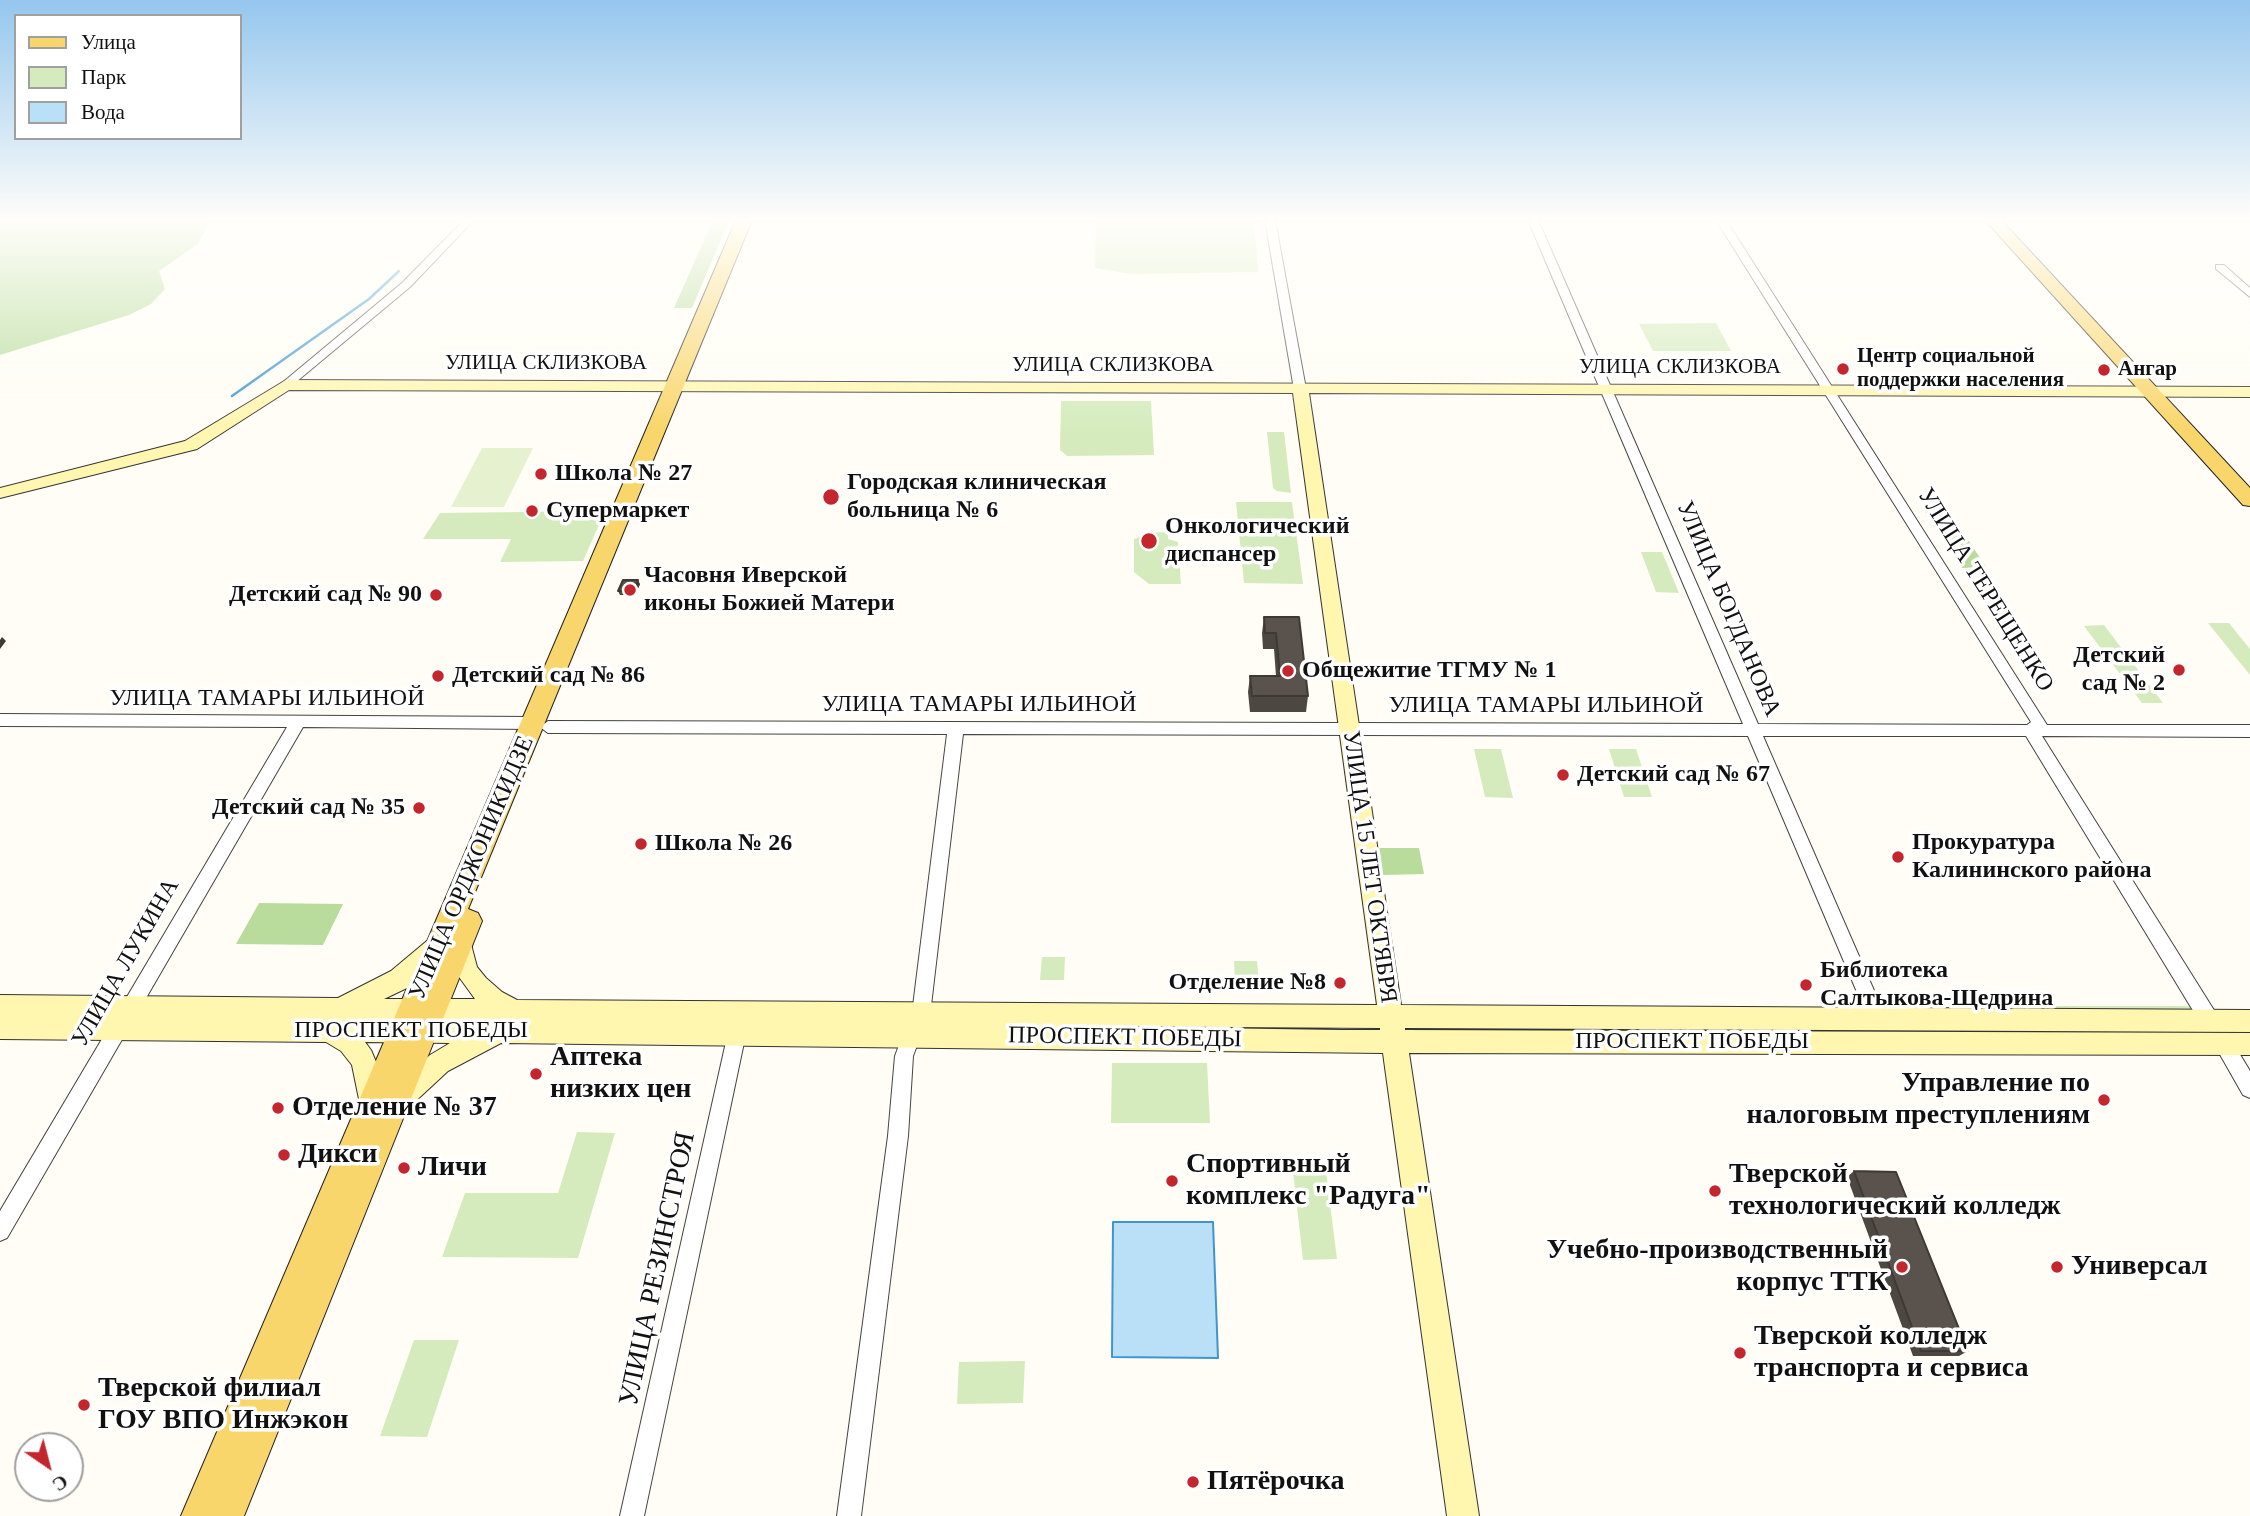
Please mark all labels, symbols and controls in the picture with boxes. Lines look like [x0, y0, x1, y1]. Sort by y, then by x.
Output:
legend [14, 14, 242, 140]
text: Улица [81, 30, 136, 54]
text: Парк [81, 65, 126, 89]
text: Вода [81, 100, 125, 124]
place label: Центр социальной поддержки населения [1857, 344, 2064, 394]
street label: УЛИЦА СКЛИЗКОВА [445, 350, 647, 376]
street label: УЛИЦА СКЛИЗКОВА [1012, 352, 1214, 378]
street label: УЛИЦА СКЛИЗКОВА [1579, 354, 1781, 380]
place label: Ангар [2118, 357, 2177, 383]
marker: Центр социальной поддержки населения [1835, 361, 1851, 377]
marker: Ангар [2096, 362, 2112, 378]
place label: Школа № 27 [555, 460, 692, 488]
marker: Школа № 27 [533, 466, 549, 482]
place label: Городская клиническая больница № 6 [847, 469, 1106, 525]
street label: УЛИЦА ТЕРЕЩЕНКО [1911, 483, 2059, 697]
marker: Городская клиническая больница № 6 [821, 487, 841, 507]
place label: Супермаркет [546, 497, 689, 525]
street label: УЛИЦА БОГДАНОВА [1670, 497, 1786, 721]
marker: Супермаркет [524, 503, 540, 519]
place label: Онкологический диспансер [1165, 513, 1350, 569]
marker: Онкологический диспансер [1139, 531, 1159, 551]
place label: Часовня Иверской иконы Божией Матери [644, 562, 895, 618]
place label: Детский сад № 90 [229, 581, 422, 609]
marker: Часовня Иверской иконы Божией Матери [622, 582, 638, 598]
marker: Детский сад № 90 [428, 587, 444, 603]
place label: Детский сад № 2 [2073, 642, 2165, 698]
place label: Общежитие ТГМУ № 1 [1302, 657, 1556, 685]
place label: Детский сад № 86 [452, 662, 645, 690]
marker: Детский сад № 2 [2171, 662, 2187, 678]
marker: Общежитие ТГМУ № 1 [1280, 663, 1296, 679]
marker: Детский сад № 86 [430, 668, 446, 684]
street label: УЛИЦА ТАМАРЫ ИЛЬИНОЙ [109, 685, 425, 713]
street label: УЛИЦА ТАМАРЫ ИЛЬИНОЙ [821, 691, 1137, 719]
street label: УЛИЦА ТАМАРЫ ИЛЬИНОЙ [1388, 692, 1704, 720]
street label: УЛИЦА 15 ЛЕТ ОКТЯБРЯ [1336, 729, 1402, 1005]
street label: УЛИЦА ОРДЖОНИКИДЗЕ [403, 732, 541, 1004]
place label: Детский сад № 67 [1577, 761, 1770, 789]
marker: Детский сад № 67 [1555, 767, 1571, 783]
place label: Детский сад № 35 [212, 794, 405, 822]
marker: Детский сад № 35 [411, 800, 427, 816]
place label: Прокуратура Калининского района [1912, 829, 2152, 885]
place label: Школа № 26 [655, 830, 792, 858]
marker: Школа № 26 [633, 836, 649, 852]
marker: Прокуратура Калининского района [1890, 849, 1906, 865]
street label: УЛИЦА ЛУКИНА [66, 874, 186, 1052]
place label: Библиотека Салтыкова-Щедрина [1820, 957, 2053, 1013]
place label: Отделение №8 [1169, 969, 1326, 997]
marker: Отделение №8 [1332, 975, 1348, 991]
marker: Библиотека Салтыкова-Щедрина [1798, 977, 1814, 993]
street label: ПРОСПЕКТ ПОБЕДЫ [294, 1017, 528, 1045]
street label: ПРОСПЕКТ ПОБЕДЫ [1008, 1022, 1242, 1054]
street label: ПРОСПЕКТ ПОБЕДЫ [1575, 1028, 1809, 1056]
place label: Аптека низких цен [550, 1041, 691, 1107]
marker: Аптека низких цен [528, 1066, 544, 1082]
place label: Управление по налоговым преступлениям [1746, 1067, 2090, 1133]
place label: Отделение № 37 [292, 1091, 497, 1125]
marker: Управление по налоговым преступлениям [2096, 1092, 2112, 1108]
marker: Отделение № 37 [270, 1100, 286, 1116]
street label: УЛИЦА РЕЗИНСТРОЯ [613, 1129, 703, 1409]
place label: Дикси [298, 1138, 377, 1172]
marker: Дикси [276, 1147, 292, 1163]
place label: Спортивный комплекс "Радуга" [1186, 1148, 1431, 1214]
place label: Личи [418, 1151, 487, 1185]
place label: Тверской технологический колледж [1729, 1158, 2061, 1224]
marker: Личи [396, 1160, 412, 1176]
marker: Спортивный комплекс "Радуга" [1164, 1173, 1180, 1189]
marker: Тверской технологический колледж [1707, 1183, 1723, 1199]
place label: Учебно-производственный корпус ТТК [1546, 1234, 1888, 1300]
place label: Универсал [2071, 1250, 2207, 1284]
marker: Учебно-производственный корпус ТТК [1894, 1259, 1910, 1275]
marker: Универсал [2049, 1259, 2065, 1275]
place label: Тверской колледж транспорта и сервиса [1754, 1320, 2029, 1386]
marker: Тверской колледж транспорта и сервиса [1732, 1345, 1748, 1361]
place label: Тверской филиал ГОУ ВПО Инжэкон [98, 1372, 348, 1438]
marker: Тверской филиал ГОУ ВПО Инжэкон [76, 1397, 92, 1413]
north arrow [14, 1432, 84, 1502]
place label: Пятёрочка [1207, 1465, 1344, 1499]
text: С [49, 1470, 72, 1496]
marker: Пятёрочка [1185, 1474, 1201, 1490]

